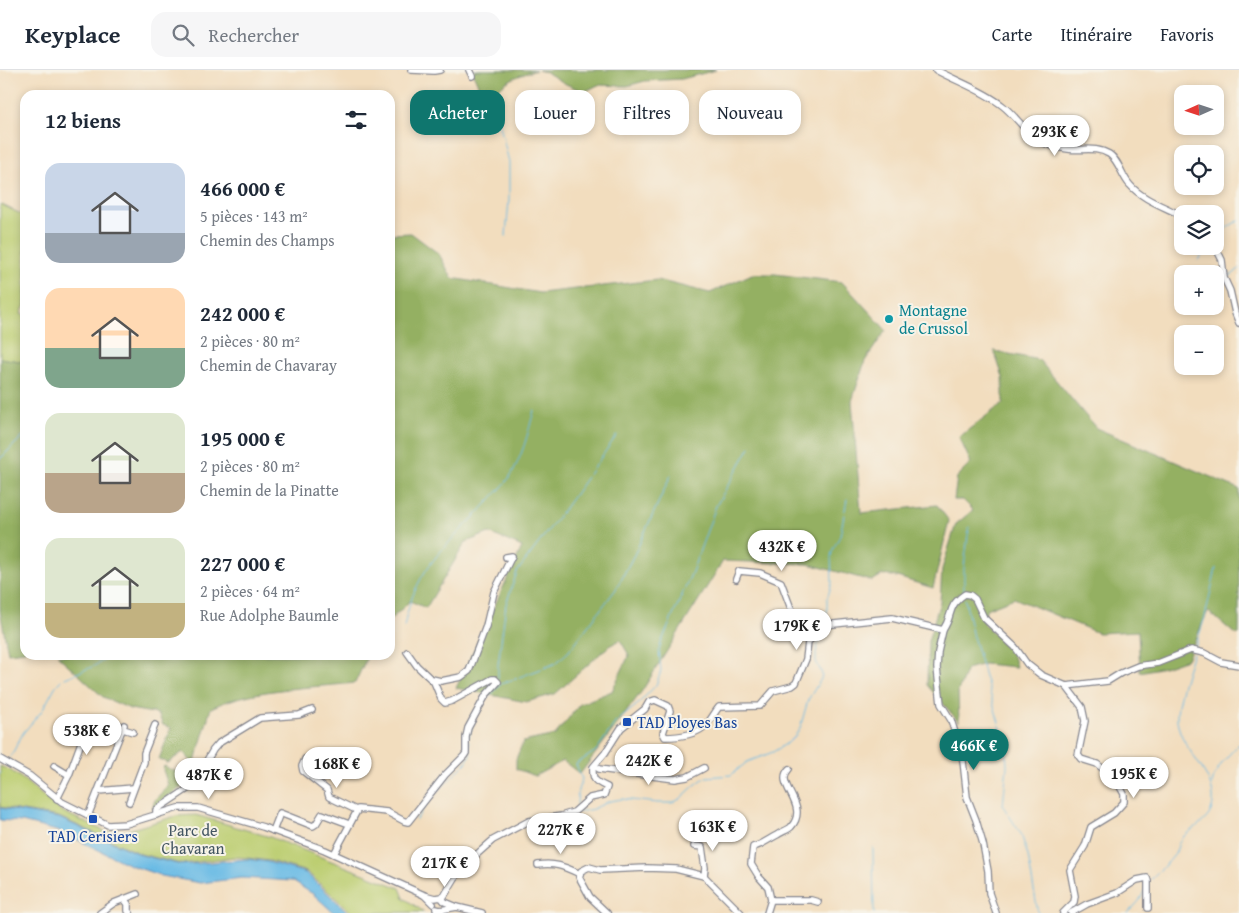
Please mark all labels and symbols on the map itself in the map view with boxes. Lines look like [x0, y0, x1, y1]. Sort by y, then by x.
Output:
north arrow [1174, 85, 1224, 135]
pin: 293K € [1014, 114, 1096, 157]
place label: Montagne de Crussol [899, 298, 968, 340]
marker: Montagne de Crussol [883, 313, 895, 325]
pin: 432K € [741, 530, 823, 572]
pin: 179K € [756, 608, 838, 651]
place label: TAD Ployes Bas [637, 710, 737, 734]
pin: 538K € [46, 714, 128, 756]
marker: TAD Ployes Bas [621, 716, 633, 728]
pin: 466K € [933, 728, 1015, 771]
pin: 242K € [608, 744, 690, 786]
pin: 168K € [296, 746, 378, 789]
pin: 195K € [1093, 756, 1175, 799]
pin: 487K € [168, 758, 250, 800]
pin: 163K € [672, 810, 754, 852]
pin: 227K € [520, 812, 602, 855]
marker: TAD Cerisiers [87, 813, 99, 825]
park label: Parc de Chavaran [161, 818, 225, 860]
place label: TAD Cerisiers [48, 824, 138, 848]
pin: 217K € [404, 846, 486, 888]

